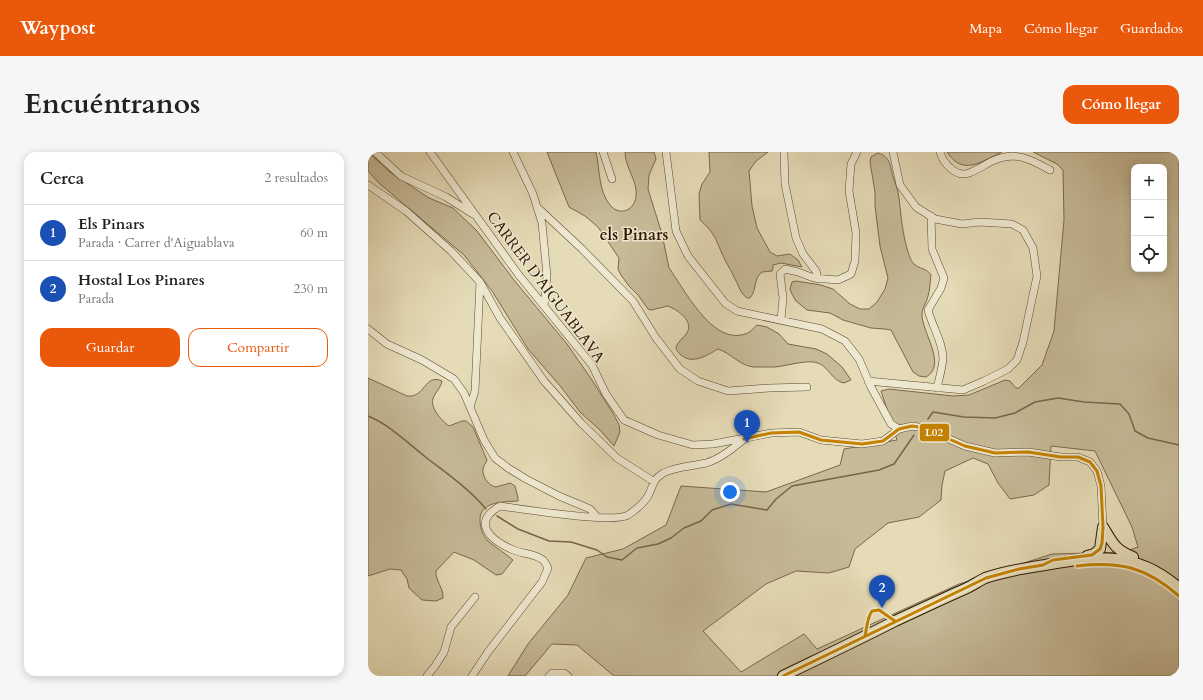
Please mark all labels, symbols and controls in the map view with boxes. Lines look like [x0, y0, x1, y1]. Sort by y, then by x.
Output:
text: Waypost [20, 15, 95, 41]
text: Mapa [969, 19, 1002, 38]
text: Cómo llegar [1024, 19, 1098, 38]
text: Guardados [1120, 19, 1183, 38]
text: Encuéntranos [24, 85, 200, 123]
button: Cómo llegar [1063, 85, 1179, 124]
map controls [1131, 164, 1167, 272]
button: + [1131, 164, 1167, 200]
text: Cerca [40, 167, 84, 190]
text: 2 resultados [264, 169, 328, 187]
button: − [1131, 200, 1167, 236]
street label: CARRER D'AIGUABLAVA [483, 207, 610, 367]
text: Els Pinars [78, 214, 145, 234]
text: 1 [50, 224, 56, 242]
text: 60 m [300, 224, 328, 242]
district label: els Pinars [600, 224, 668, 246]
text: Parada · Carrer d'Aiguablava [78, 234, 235, 252]
button: locate [1131, 236, 1167, 272]
text: Hostal Los Pinares [78, 270, 205, 290]
text: 2 [50, 280, 56, 298]
text: 230 m [294, 280, 328, 298]
text: Parada [78, 290, 114, 308]
button: Guardar [40, 328, 180, 367]
button: Compartir [188, 328, 328, 367]
pin: 1 [734, 410, 760, 443]
line badge: L02 [919, 423, 950, 442]
text: L02 [925, 425, 943, 440]
your location [720, 482, 740, 502]
pin: 2 [869, 575, 895, 608]

